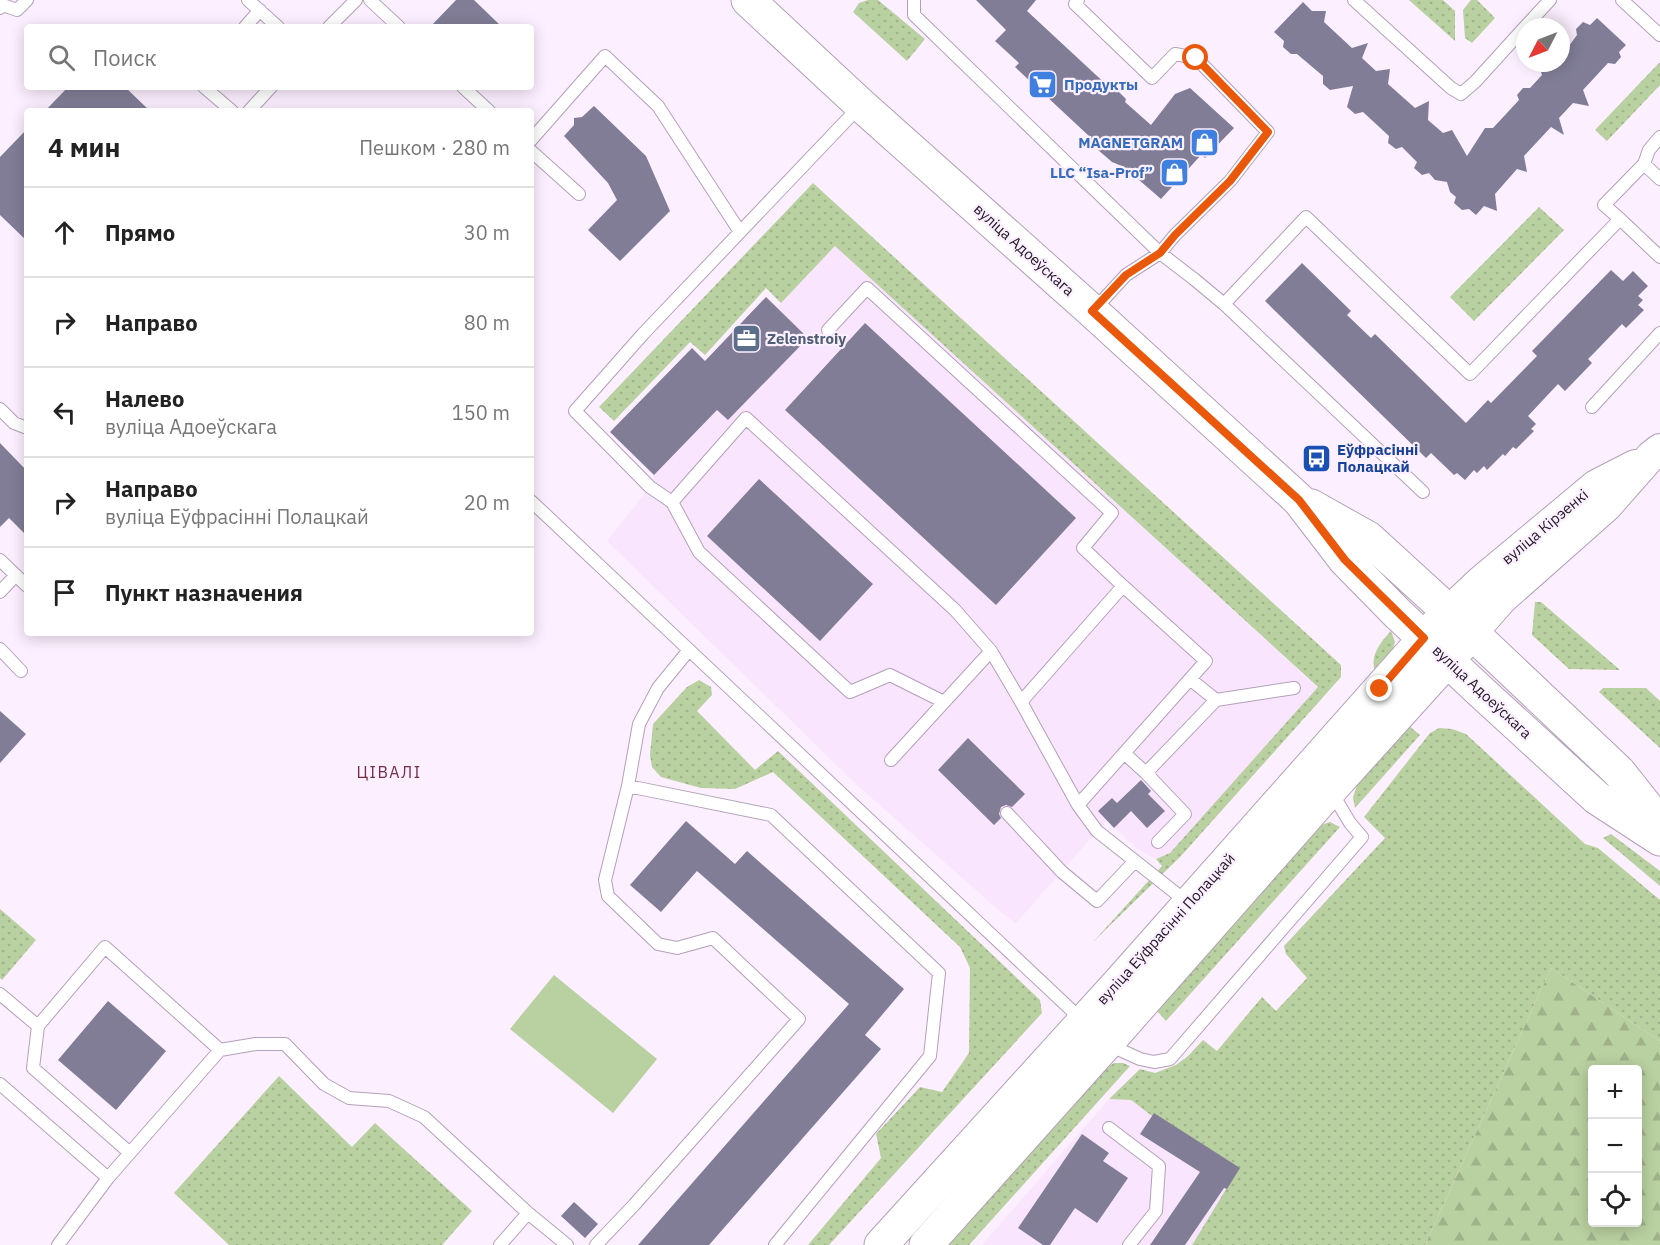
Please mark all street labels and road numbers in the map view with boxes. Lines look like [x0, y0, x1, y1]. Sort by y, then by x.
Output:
street label: вуліца Адоеўскага [970, 199, 1079, 300]
street label: вуліца Кірэенкі [1497, 485, 1592, 568]
street label: вуліца Адоеўскага [1429, 641, 1536, 743]
street label: вуліца Еўфрасінні Полацкай [1092, 849, 1239, 1009]

